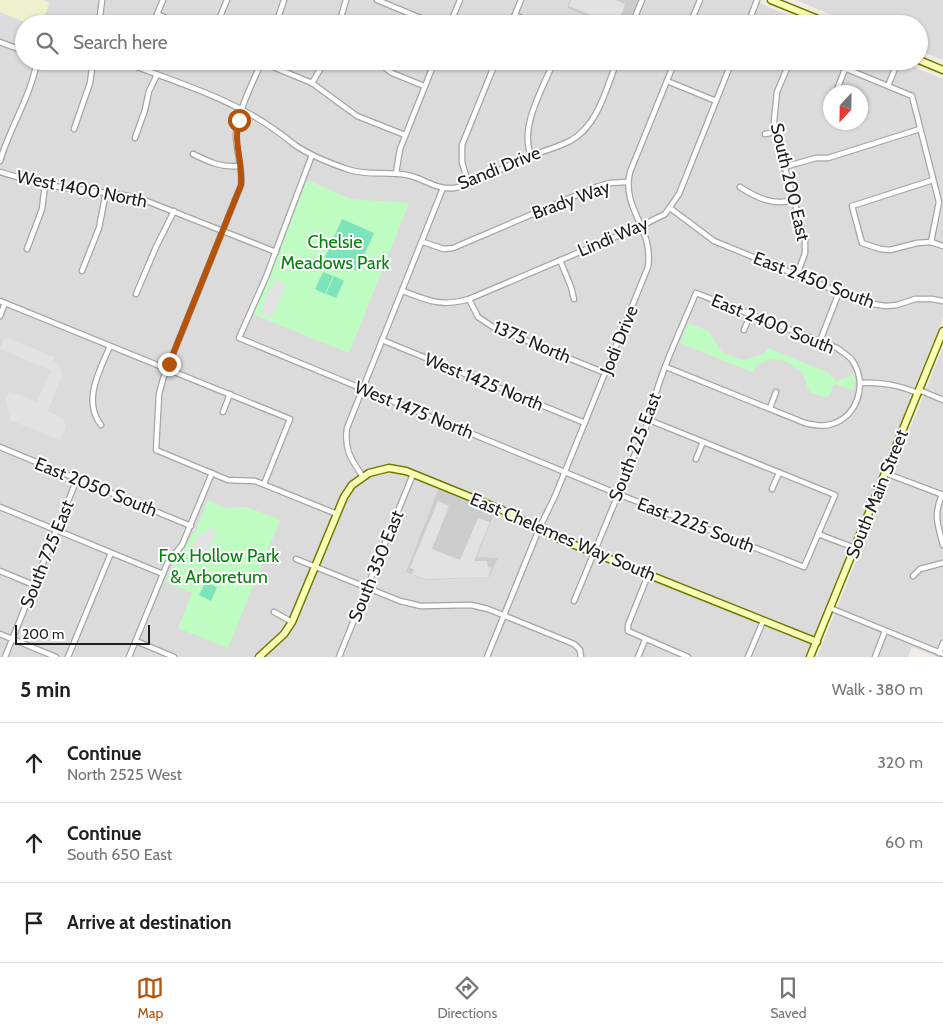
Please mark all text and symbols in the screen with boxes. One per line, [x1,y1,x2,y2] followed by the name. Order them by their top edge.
[15,15,928,70] search box
[33,29,61,57] icon: search
[73,31,167,54] text: Search here
[823,85,868,130] north arrow
[228,109,251,132] route start
[766,121,814,243] street label: South 200 East
[454,141,544,195] street label: Sandi Drive
[15,166,149,212] street label: West 1400 North
[529,176,613,224] street label: Brady Way
[574,212,652,262] street label: Lindi Way
[280,231,390,274] park label: Chelsie Meadows Park
[750,247,878,313] street label: East 2450 South
[708,289,838,359] street label: East 2400 South
[595,302,643,379] street label: Jodi Drive
[490,316,574,368] street label: 1375 North
[421,348,547,416] street label: West 1425 North
[158,353,181,376] route end
[351,376,477,444] street label: West 1475 North
[604,390,666,504] street label: South 225 East
[841,426,913,562] street label: South Main Street
[32,452,160,522] street label: East 2050 South
[467,488,659,586] street label: East Chelemes Way South
[634,493,758,557] street label: East 2225 South
[15,497,79,611] street label: South 725 East
[344,507,408,625] street label: South 350 East
[159,545,280,588] park label: Fox Hollow Park & Arboretum
[15,622,150,645] scale bar
[22,625,64,643] text: 200 m
[20,677,71,702] text: 5 min
[832,680,923,699] text: Walk · 380 m
[67,742,141,765] text: Continue
[20,749,48,777] icon: ahead
[877,753,923,772] text: 320 m
[67,765,182,784] text: North 2525 West
[67,822,141,845] text: Continue
[20,829,48,857] icon: ahead
[885,833,923,852] text: 60 m
[67,845,172,864] text: South 650 East
[20,909,48,937] icon: arrive
[67,911,231,934] text: Arrive at destination
[136,974,164,1022] tab: Map
[437,974,497,1022] tab: Directions
[770,974,807,1022] tab: Saved

